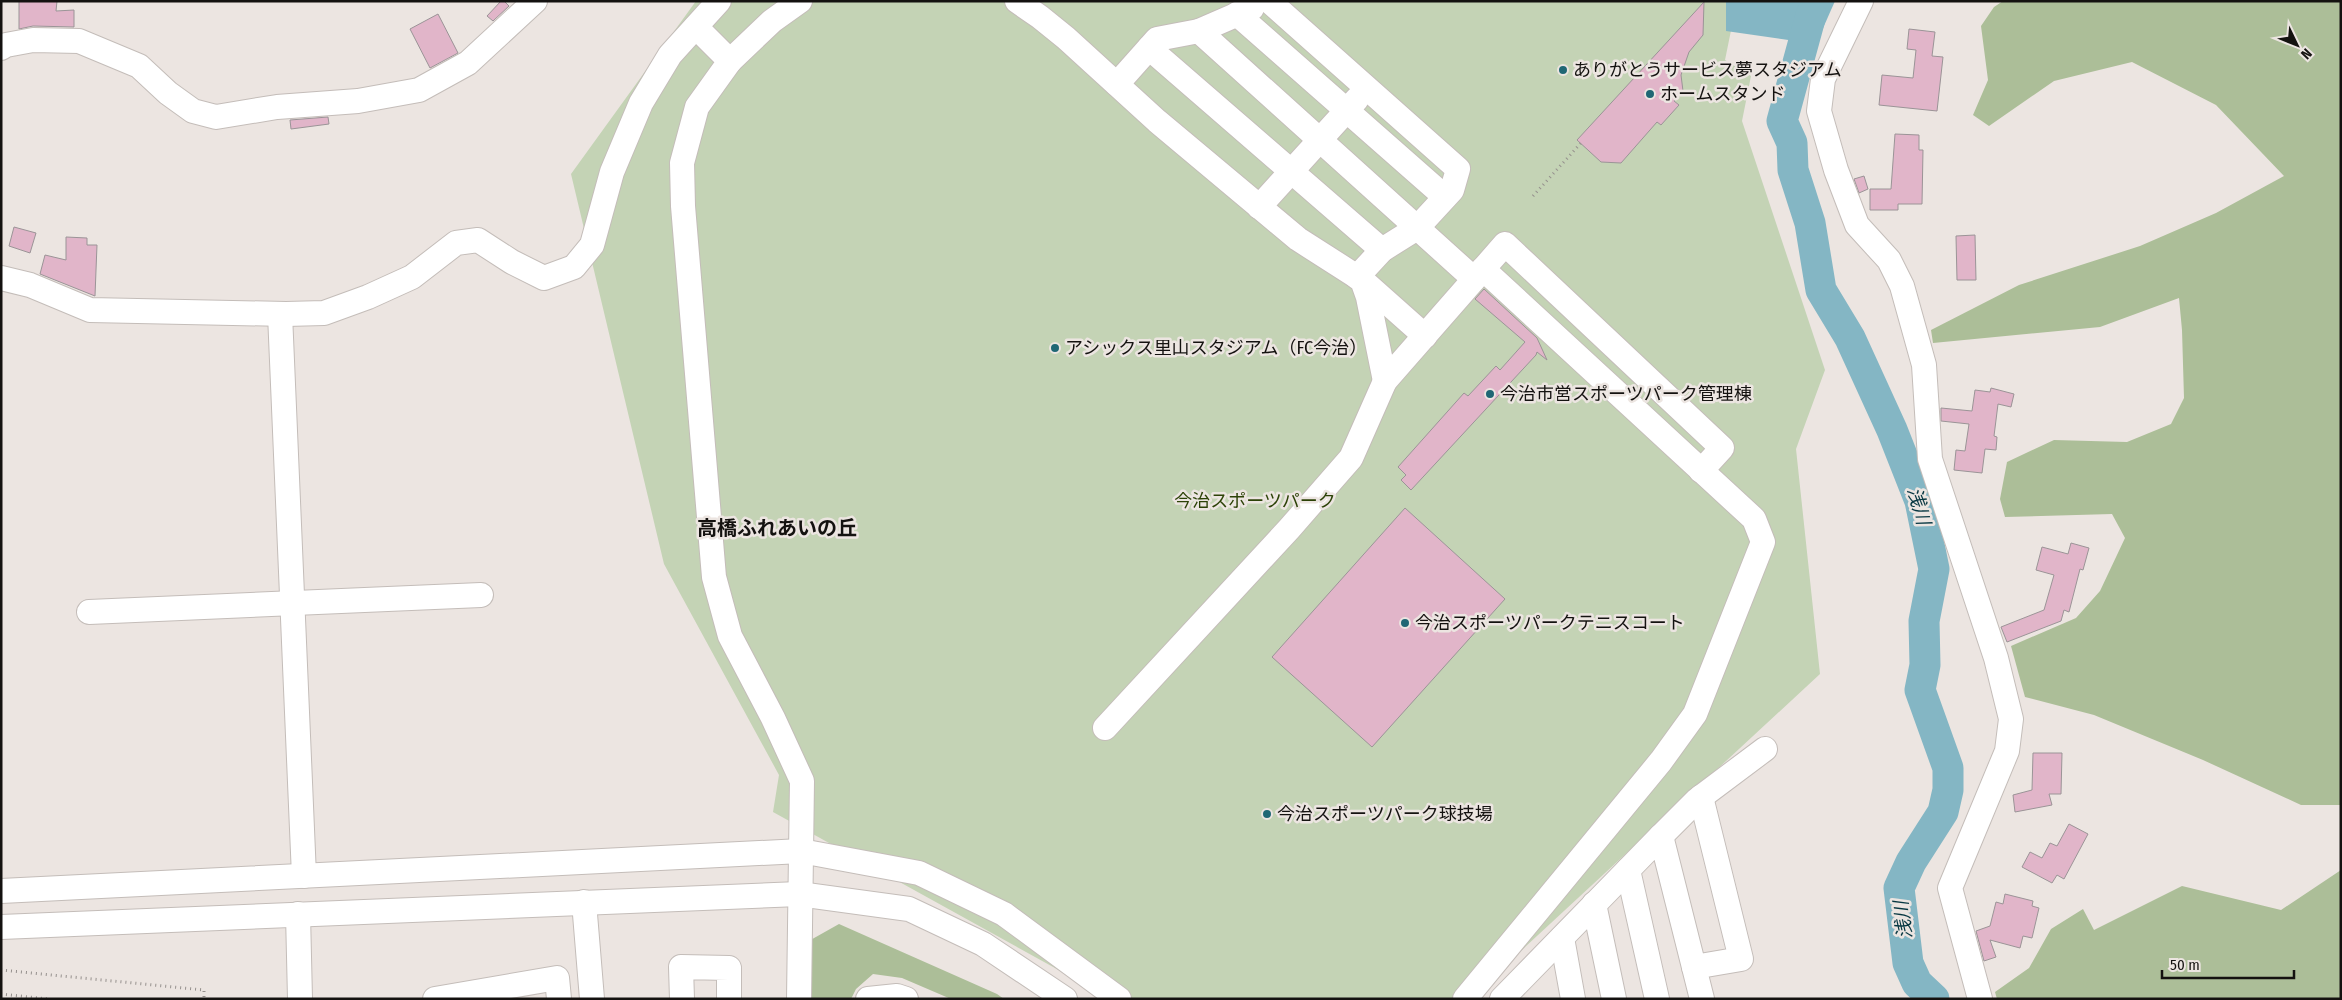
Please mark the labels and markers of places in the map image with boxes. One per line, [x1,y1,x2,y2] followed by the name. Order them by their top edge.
[1573,59,1842,81] place label: ありがとうサービス夢スタジアム
[1557,64,1569,76] marker: ありがとうサービス夢スタジアム
[1660,83,1785,105] place label: ホームスタンド
[1644,88,1656,100] marker: ホームスタンド
[1065,337,1367,359] place label: アシックス里山スタジアム（FC今治）
[1049,342,1061,354] marker: アシックス里山スタジアム（FC今治）
[1500,383,1752,405] place label: 今治市営スポーツパーク管理棟
[1484,388,1496,400] marker: 今治市営スポーツパーク管理棟
[1415,612,1685,634] place label: 今治スポーツパークテニスコート
[1399,617,1411,629] marker: 今治スポーツパークテニスコート
[1277,803,1493,825] place label: 今治スポーツパーク球技場
[1261,808,1273,820] marker: 今治スポーツパーク球技場

